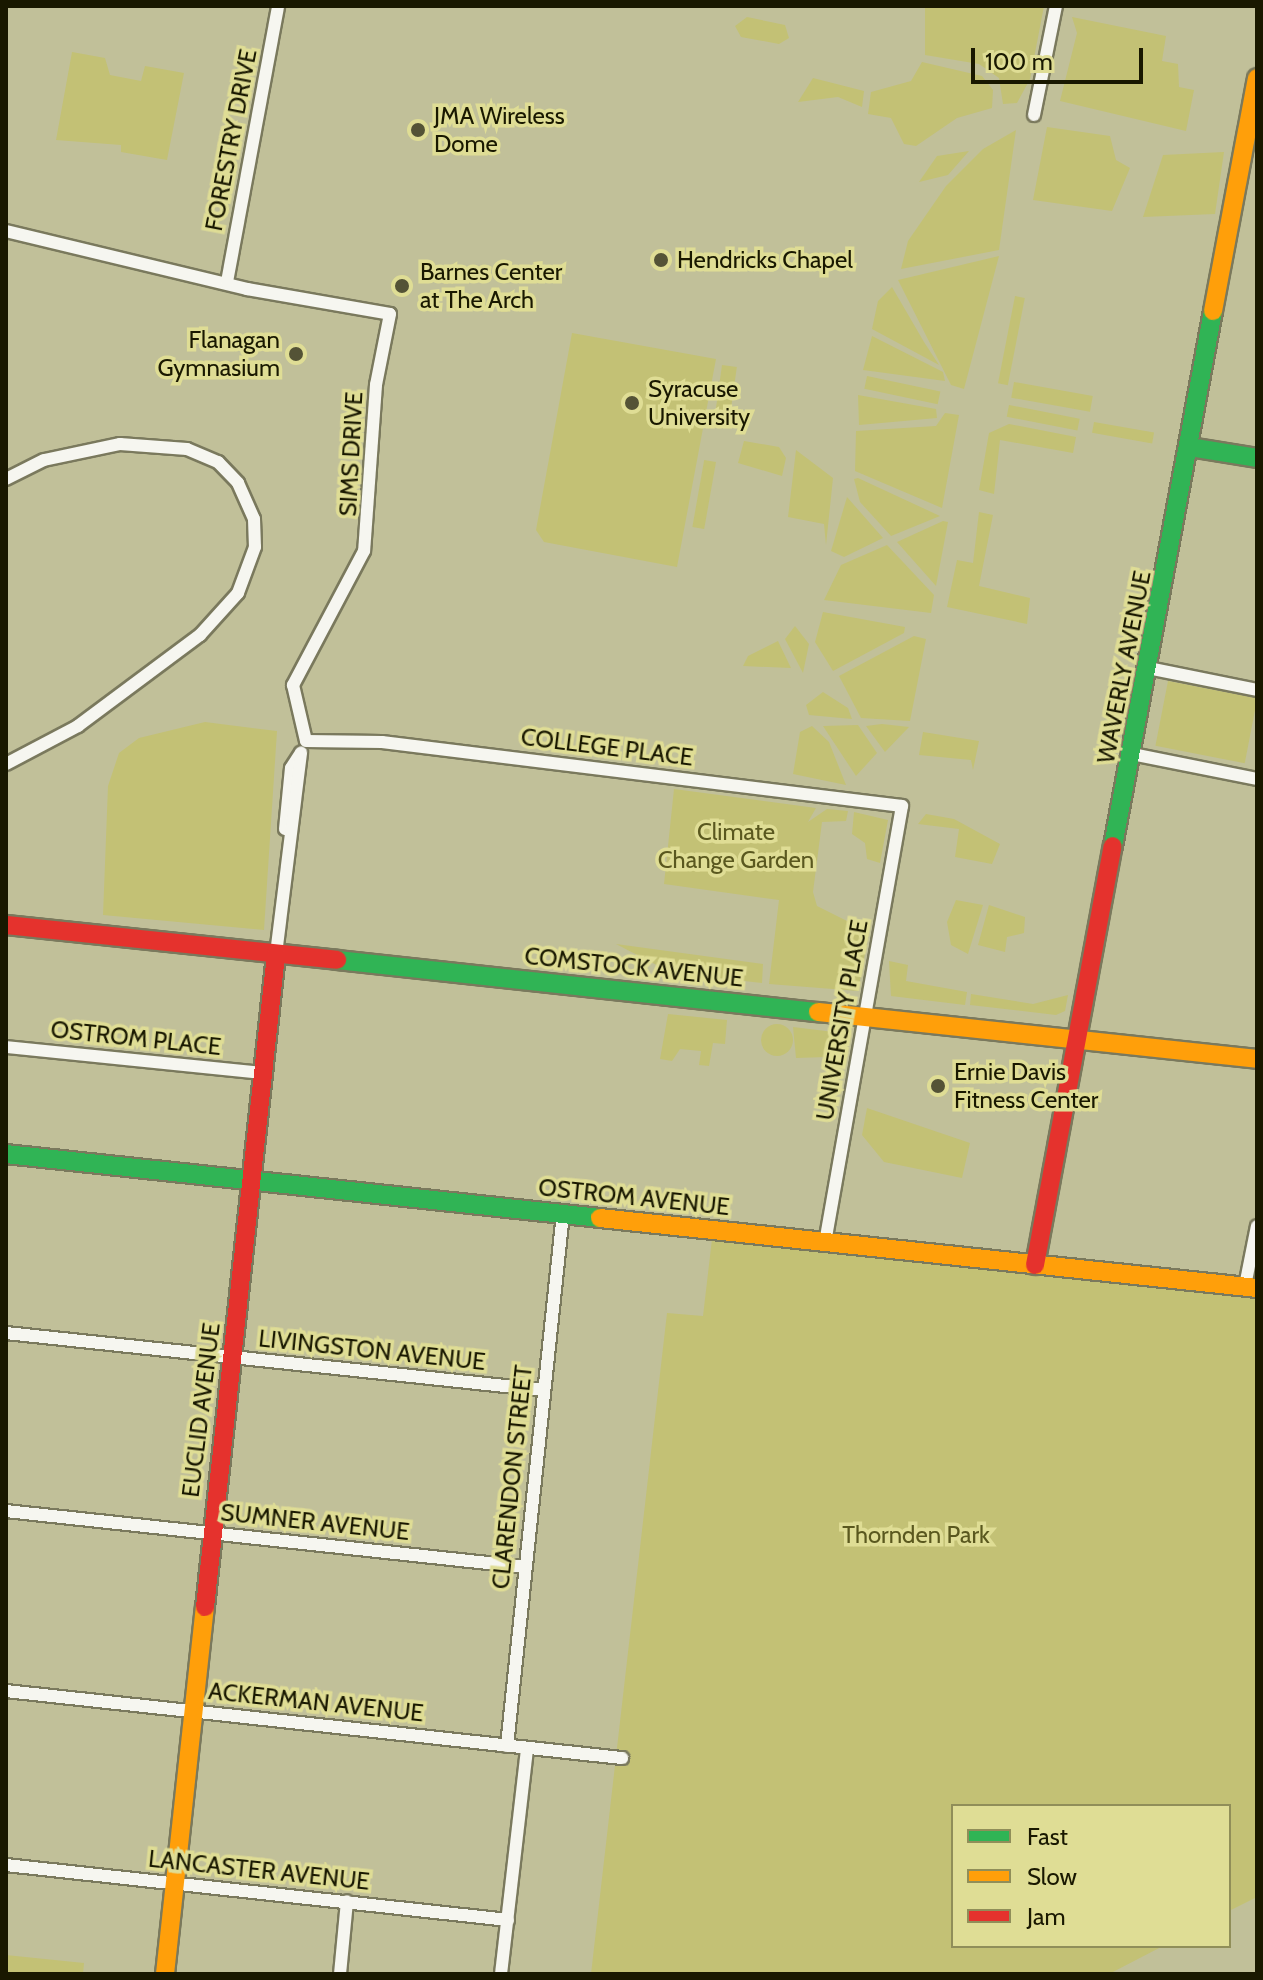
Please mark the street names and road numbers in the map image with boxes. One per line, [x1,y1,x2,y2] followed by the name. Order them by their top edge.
[199,47,263,233] street label: FORESTRY DRIVE
[333,391,369,517] street label: SIMS DRIVE
[1091,568,1157,766] street label: WAVERLY AVENUE
[519,722,695,772] street label: COLLEGE PLACE
[810,917,874,1123] street label: UNIVERSITY PLACE
[523,941,745,993] street label: COMSTOCK AVENUE
[49,1015,223,1061] street label: OSTROM PLACE
[537,1173,731,1221] street label: OSTROM AVENUE
[176,1321,226,1499] street label: EUCLID AVENUE
[257,1324,487,1376] street label: LIVINGSTON AVENUE
[486,1364,538,1590] street label: CLARENDON STREET
[219,1498,411,1546] street label: SUMNER AVENUE
[207,1676,425,1728] street label: ACKERMAN AVENUE
[147,1844,371,1896] street label: LANCASTER AVENUE

